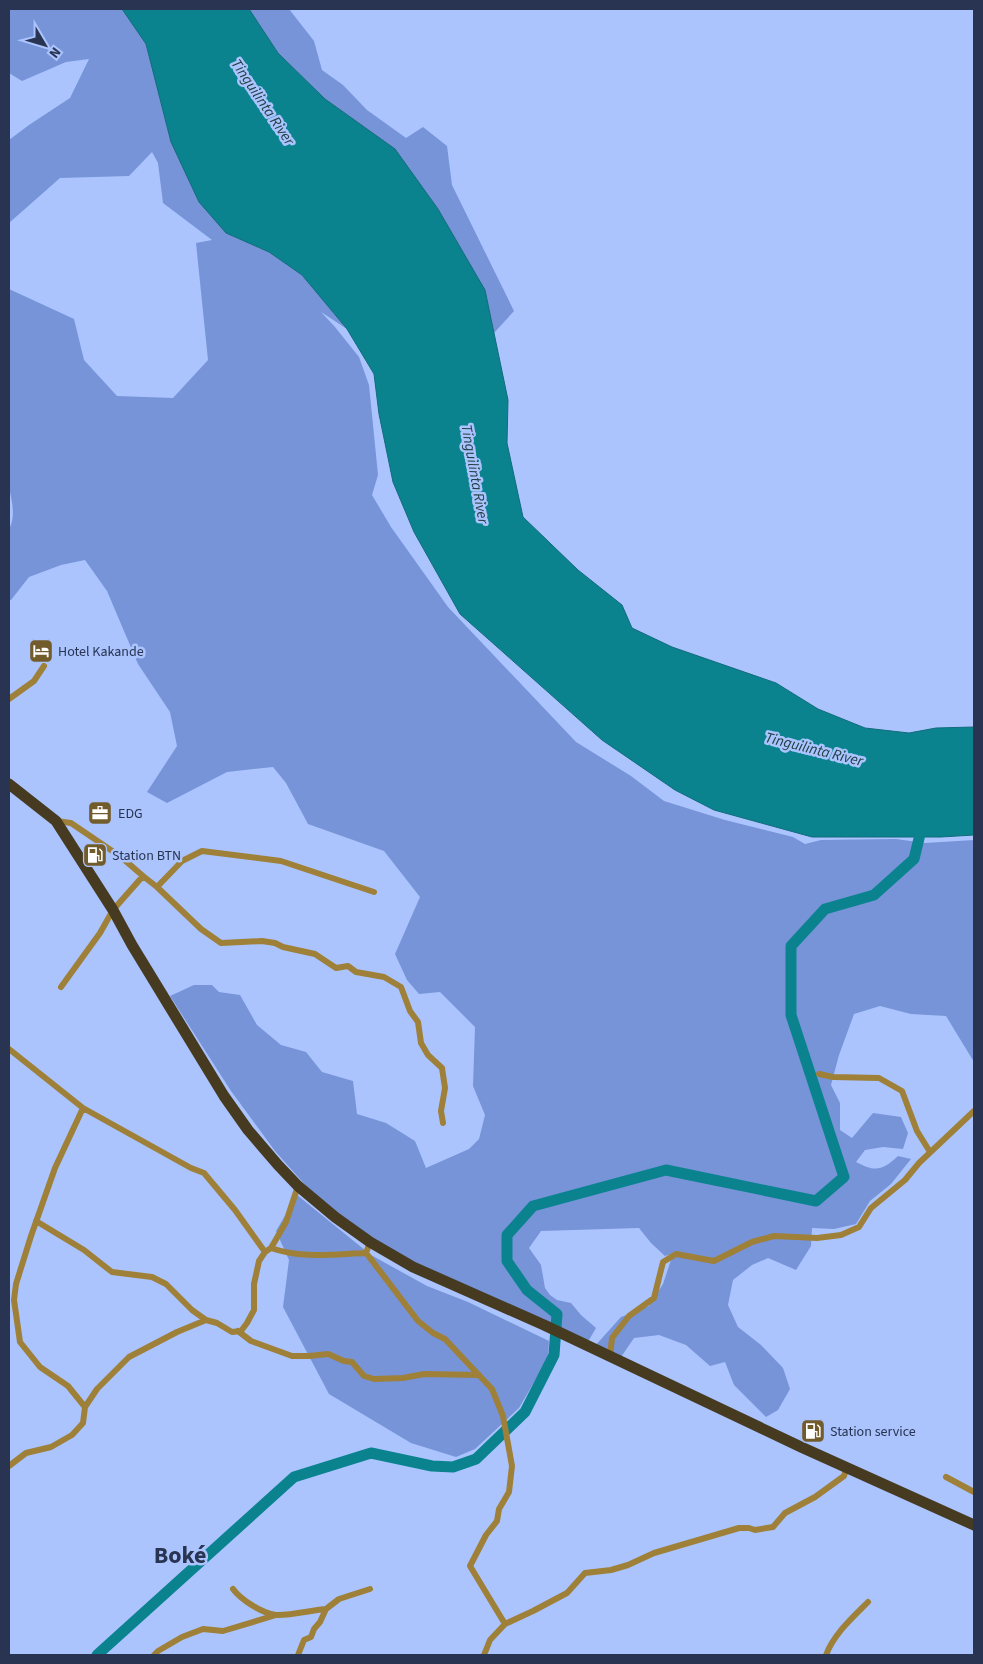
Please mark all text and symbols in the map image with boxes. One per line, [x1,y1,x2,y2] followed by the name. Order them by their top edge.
[20,20,70,70] north arrow
[44,43,65,62] text: N
[226,55,300,150] water label: Tinguilinta River
[455,423,494,526] water label: Tinguilinta River
[28,638,54,664] hotel icon: Hotel Kakande
[58,642,144,662] place label: Hotel Kakande
[763,727,866,772] water label: Tinguilinta River
[87,800,113,826] office icon: EDG
[118,804,143,824] place label: EDG
[82,842,108,868] fuel station icon: Station BTN
[112,846,181,866] place label: Station BTN
[800,1418,826,1444] fuel station icon: Station service
[830,1422,916,1442] place label: Station service
[154,1538,206,1573] district label: Boké

